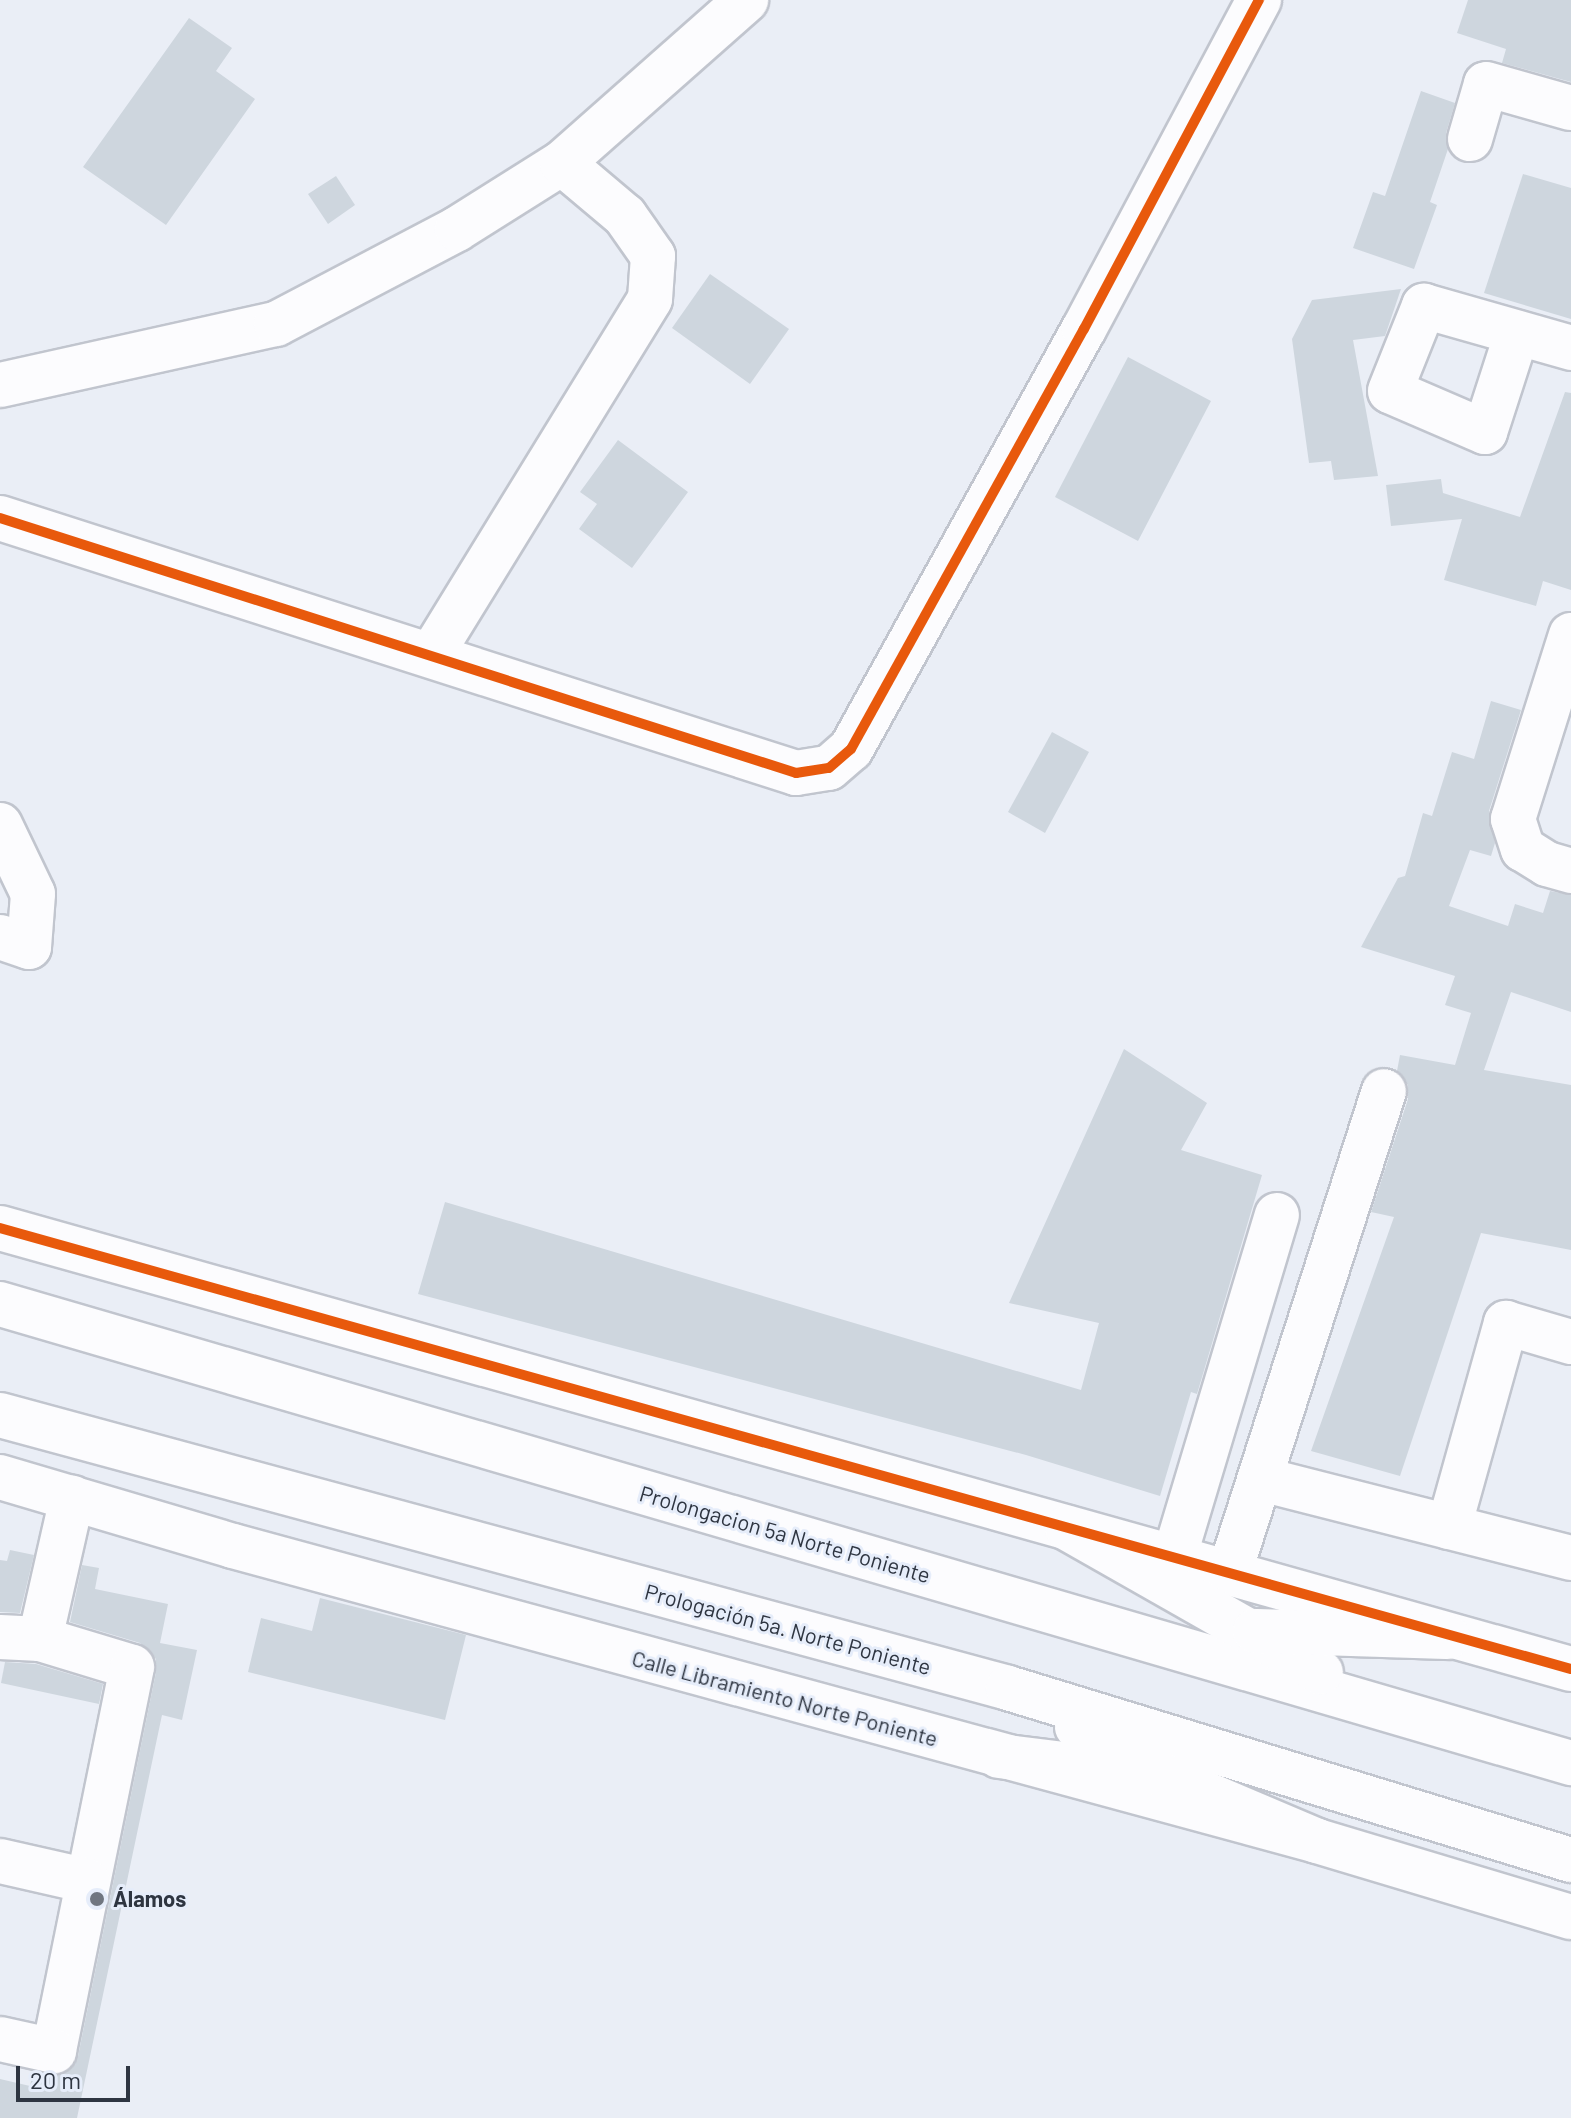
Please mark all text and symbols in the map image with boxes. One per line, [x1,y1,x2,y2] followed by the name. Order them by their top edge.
[637,1480,933,1588] street label: Prolongacion 5a Norte Poniente
[642,1578,934,1680] street label: Prologación 5a. Norte Poniente
[629,1644,941,1752] street label: Calle Libramiento Norte Poniente
[113,1886,186,1912] place label: Álamos
[88,1890,106,1908] marker: Álamos
[20,2050,134,2100] scale bar
[30,2065,81,2094] text: 20 m

